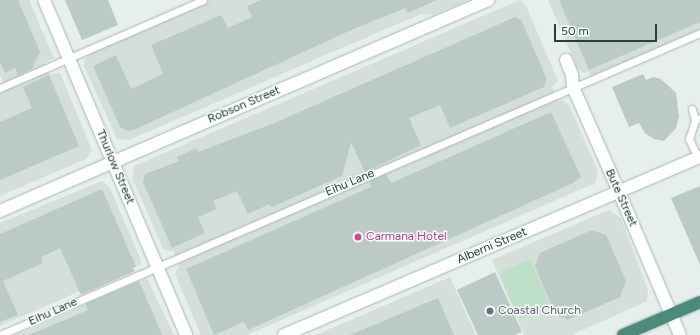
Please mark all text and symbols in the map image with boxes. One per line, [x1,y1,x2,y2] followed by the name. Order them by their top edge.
[556,16,659,42] scale bar
[561,24,589,38] text: 50 m
[206,83,282,127] street label: Robson Street
[93,128,137,206] street label: Thurlow Street
[323,166,377,200] street label: Eihu Lane
[602,167,640,229] street label: Bute Street
[455,225,529,267] street label: Alberni Street
[366,230,447,244] place label: Carmana Hotel
[353,232,363,242] marker: Carmana Hotel
[26,295,80,329] street label: Eihu Lane
[498,304,581,318] place label: Coastal Church
[485,306,495,316] marker: Coastal Church

